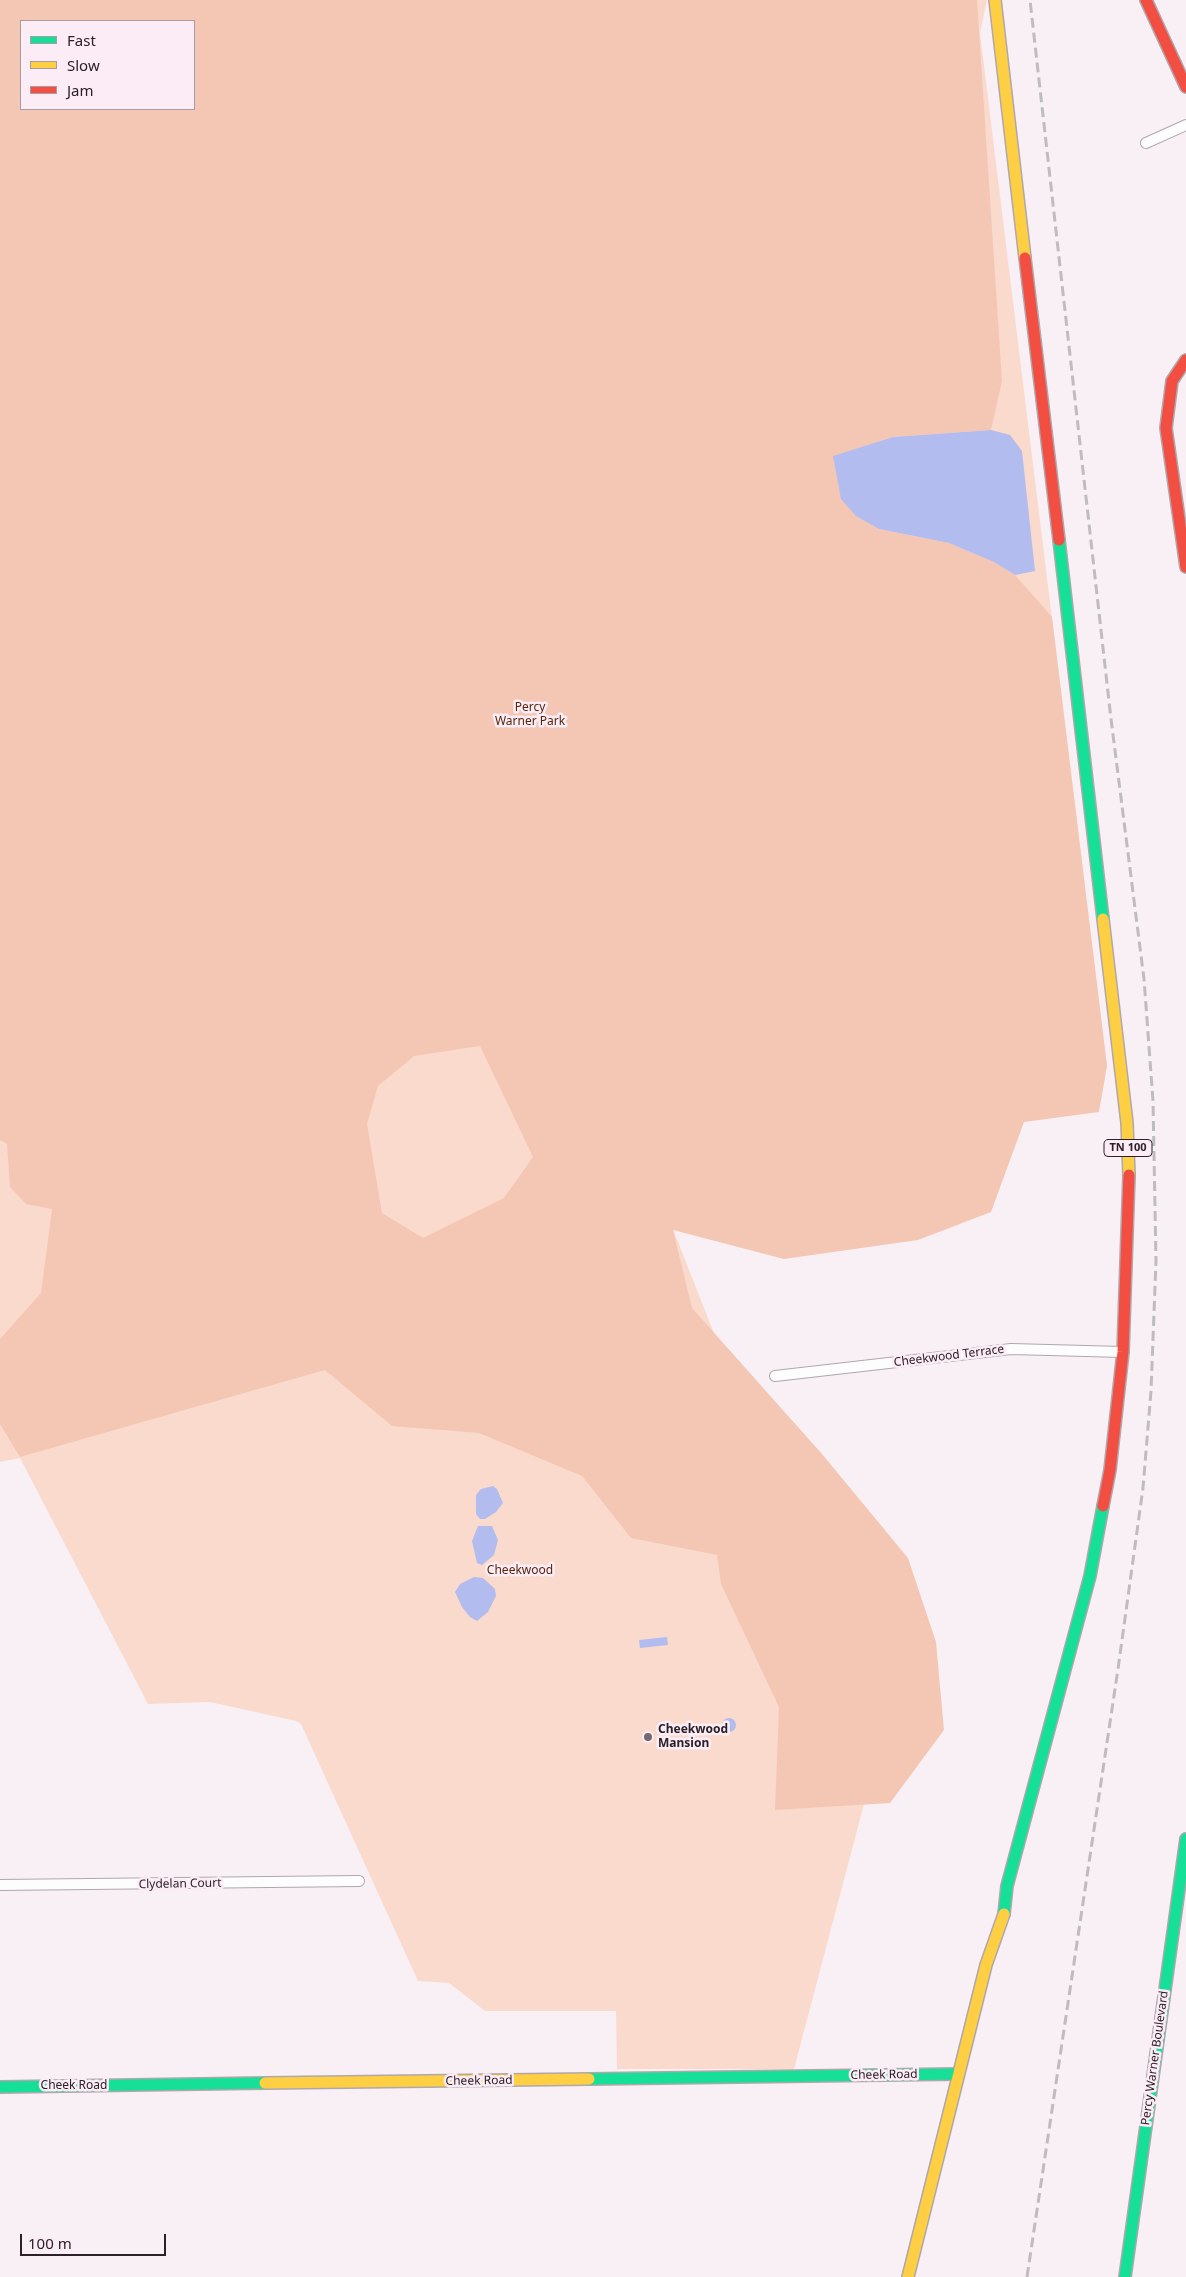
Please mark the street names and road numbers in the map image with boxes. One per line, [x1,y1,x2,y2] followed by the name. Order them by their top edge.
[1104,1140,1152,1156] road number: TN 100
[893,1342,1005,1370] street label: Cheekwood Terrace
[138,1876,222,1892] street label: Clydelan Court
[1138,1990,1172,2126] street label: Percy Warner Boulevard
[850,2067,918,2083] street label: Cheek Road
[445,2073,513,2089] street label: Cheek Road
[41,2079,107,2093] street label: Cheek Road

